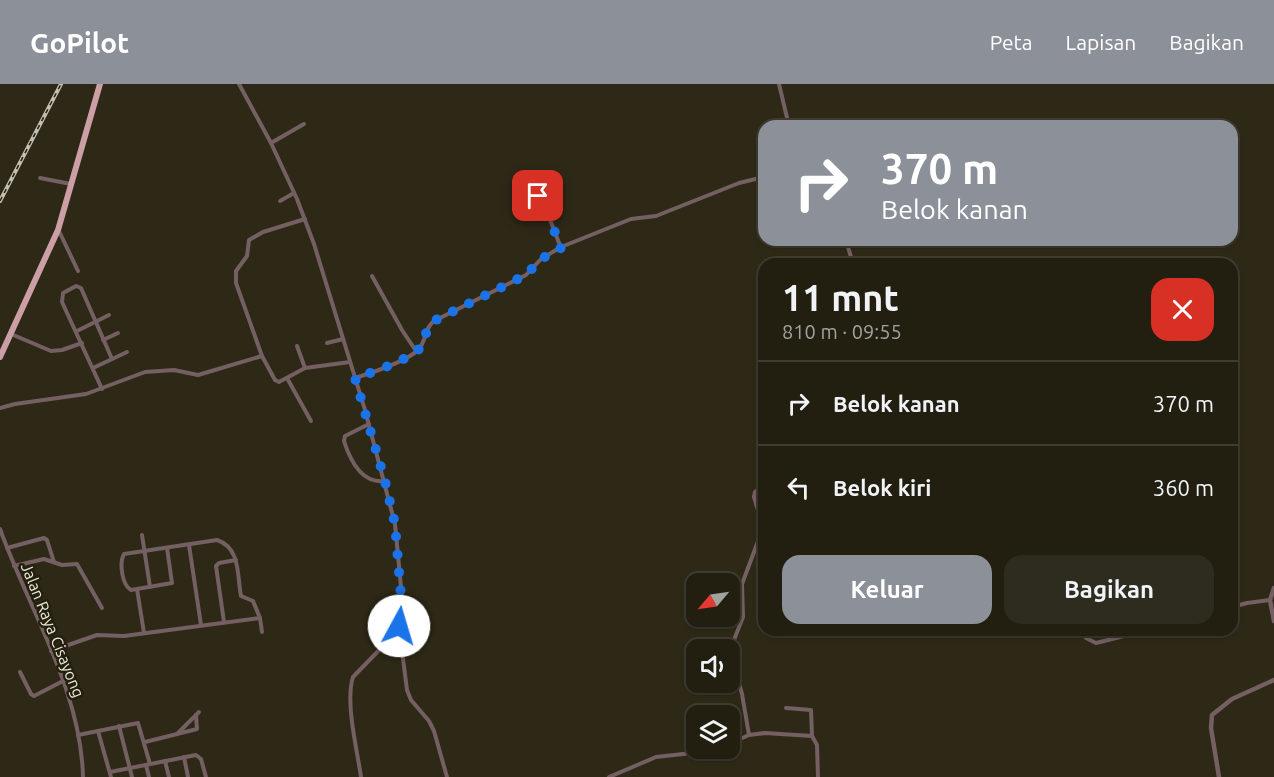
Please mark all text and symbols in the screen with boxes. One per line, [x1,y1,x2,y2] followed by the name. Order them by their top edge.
[30,27,129,58] text: GoPilot
[990,30,1033,54] text: Peta
[1066,30,1136,54] text: Lapisan
[1169,30,1244,54] text: Bagikan
[782,144,860,222] icon: right
[881,145,998,192] text: 370 m
[512,170,563,221] pin
[521,179,554,212] icon: arrive
[881,194,1028,224] text: Belok kanan
[782,277,899,318] text: 11 mnt
[1151,278,1214,341] button: close
[782,320,902,343] text: 810 m · 09:55
[782,387,815,420] icon: right
[833,391,960,416] text: Belok kanan
[1153,391,1214,416] text: 370 m
[782,471,815,504] icon: left
[833,475,931,500] text: Belok kiri
[1153,475,1214,500] text: 360 m
[782,555,992,624] button: Keluar
[1004,555,1214,624] button: Bagikan
[18,560,88,700] street label: Jalan Raya Cisayong
[686,573,740,627] north arrow
[686,573,740,759] map controls
[367,594,431,658] position arrow
[686,639,740,693] button: sound
[686,705,740,759] button: layers

